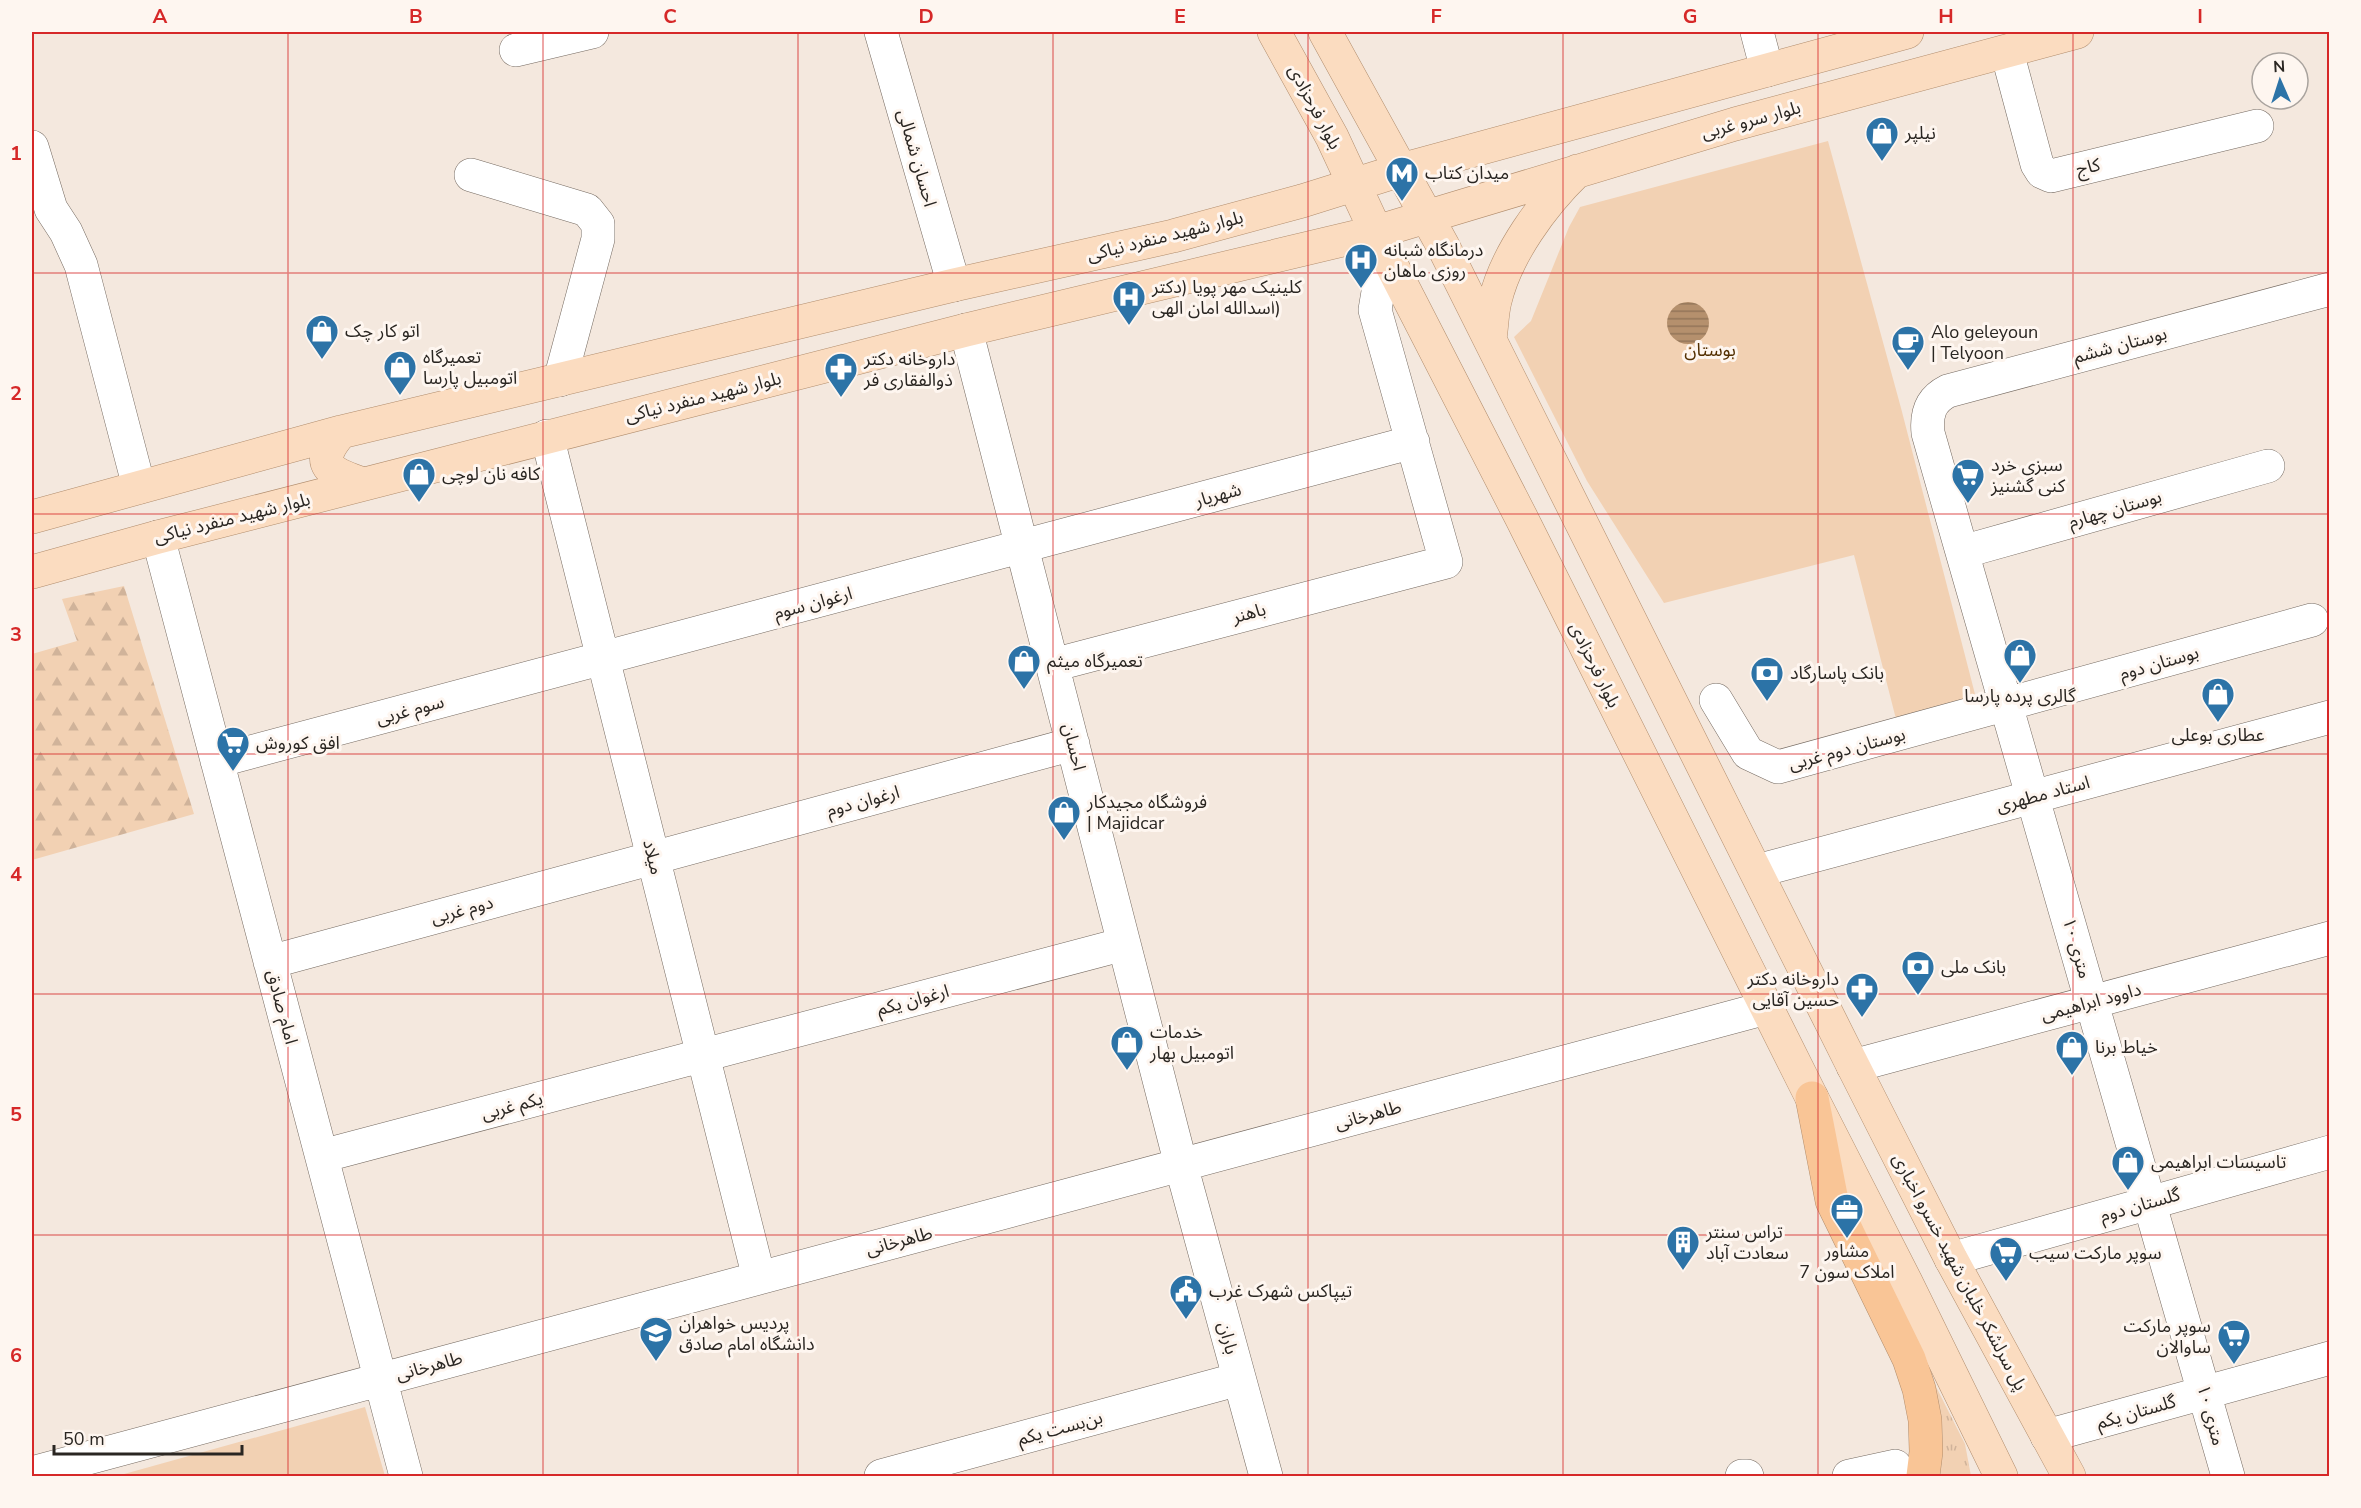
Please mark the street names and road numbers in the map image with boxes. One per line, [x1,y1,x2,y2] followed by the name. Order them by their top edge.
[1283,61,1347,153] street label: بلوار فرحزادی
[1699,95,1803,145] street label: بلوار سرو غربی
[892,107,942,209] street label: احسان شمالی
[2073,152,2103,183] street label: کاج
[1084,205,1246,267] street label: بلوار شهید منفرد نیاکی
[2071,321,2170,370] street label: بوستان ششم
[622,366,784,428] street label: بلوار شهید منفرد نیاکی
[1191,477,1244,513] street label: شهریار
[2066,484,2165,536] street label: بوستان چهارم
[151,487,313,549] street label: بلوار شهید منفرد نیاکی
[771,581,856,627] street label: ارغوان سوم
[1229,597,1268,629] street label: باهنر
[1564,618,1626,712] street label: بلوار فرحزادی
[2116,640,2202,688] street label: بوستان دوم
[373,689,447,733] street label: سوم غربی
[1057,721,1091,773] street label: احسان
[1786,722,1909,778] street label: بوستان دوم غربی
[1994,770,2092,818] street label: استاد مطهری
[824,780,903,824] street label: ارغوان دوم
[637,837,669,877] street label: میلاد
[428,890,496,932] street label: دوم غربی
[2057,915,2097,981] street label: ۱۰ متری
[259,967,303,1047] street label: امام صادق
[2038,977,2144,1027] street label: داوود ابراهیمی
[874,979,952,1022] street label: ارغوان یکم
[478,1086,546,1127] street label: یکم غربی
[1332,1095,1404,1135] street label: طاهرخانی
[1887,1149,2033,1395] street label: پل سرلشکر خلبان شهید خسرو اخباری
[2097,1182,2184,1230] street label: گلستان دوم
[863,1221,935,1261] street label: طاهرخانی
[1212,1319,1244,1357] street label: باران
[393,1346,465,1386] street label: طاهرخانی
[2191,1382,2231,1448] street label: ۱۰ متری
[2093,1389,2179,1436] street label: گلستان یکم
[1015,1405,1105,1452] street label: بن‌بست یکم

